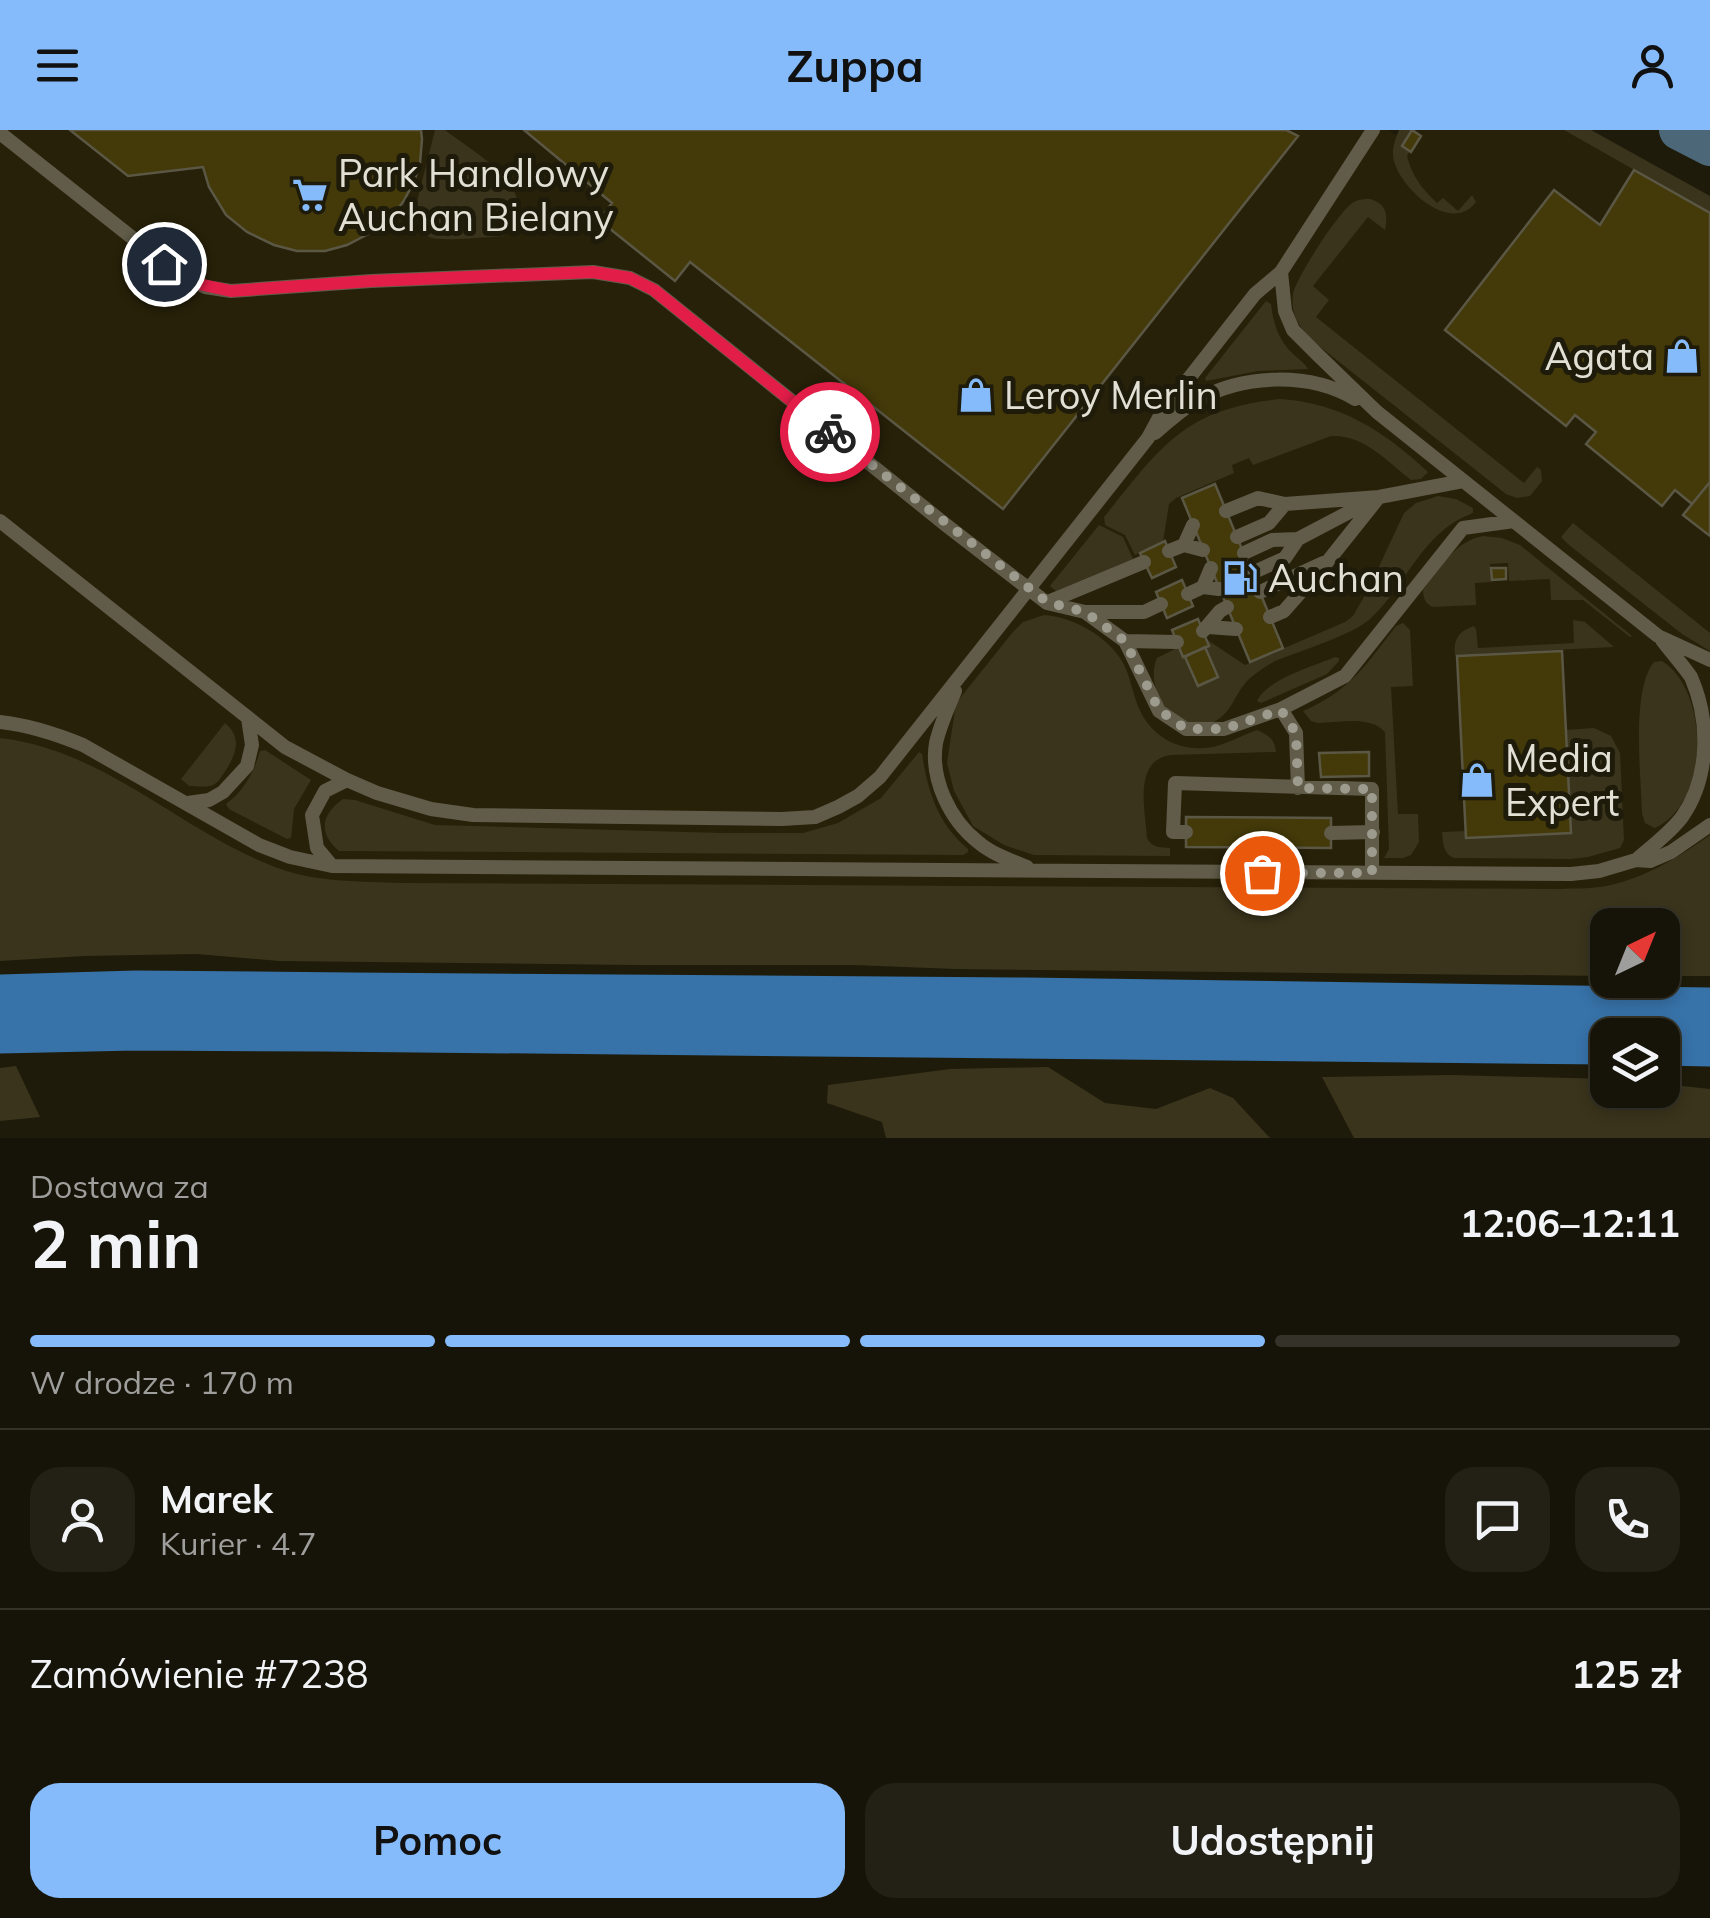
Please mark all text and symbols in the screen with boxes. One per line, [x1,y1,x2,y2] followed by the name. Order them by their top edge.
[786,37,924,93] text: Zuppa
[30,38,85,93] icon: menu
[1625,38,1680,93] icon: person
[338,149,614,241] place label: Park Handlowy Auchan Bielany
[291,176,329,214] supermarket icon: Park Handlowy Auchan Bielany
[122,222,207,307] pin
[137,237,192,292] icon: home
[1544,332,1654,380] place label: Agata
[1663,337,1701,375] shop icon: Agata
[1004,371,1218,419] place label: Leroy Merlin
[957,376,995,414] shop icon: Leroy Merlin
[780,382,880,482] courier
[803,405,858,460] icon: bike
[1268,554,1404,602] place label: Auchan
[1221,559,1259,597] fuel station icon: Auchan
[1505,734,1619,826] place label: Media Expert
[1458,761,1496,799] shop icon: Media Expert
[1220,831,1305,916] pin
[1235,846,1290,901] icon: bag
[1590,908,1680,998] north arrow
[1590,908,1680,1108] map controls
[1590,1018,1680,1108] button: layers
[30,1166,209,1206] text: Dostawa za
[1460,1199,1680,1247] text: 12:06–12:11
[30,1203,201,1284] text: 2 min
[30,1362,294,1402] text: W drodze · 170 m
[30,1467,135,1572] button: person
[1445,1467,1550,1572] button: chat
[1575,1467,1680,1572] button: phone
[160,1475,273,1523] text: Marek
[160,1523,316,1563] text: Kurier · 4.7
[30,1650,369,1698] text: Zamówienie #7238
[1571,1650,1680,1698] text: 125 zł
[30,1783,845,1898] button: Pomoc
[865,1783,1680,1898] button: Udostępnij

